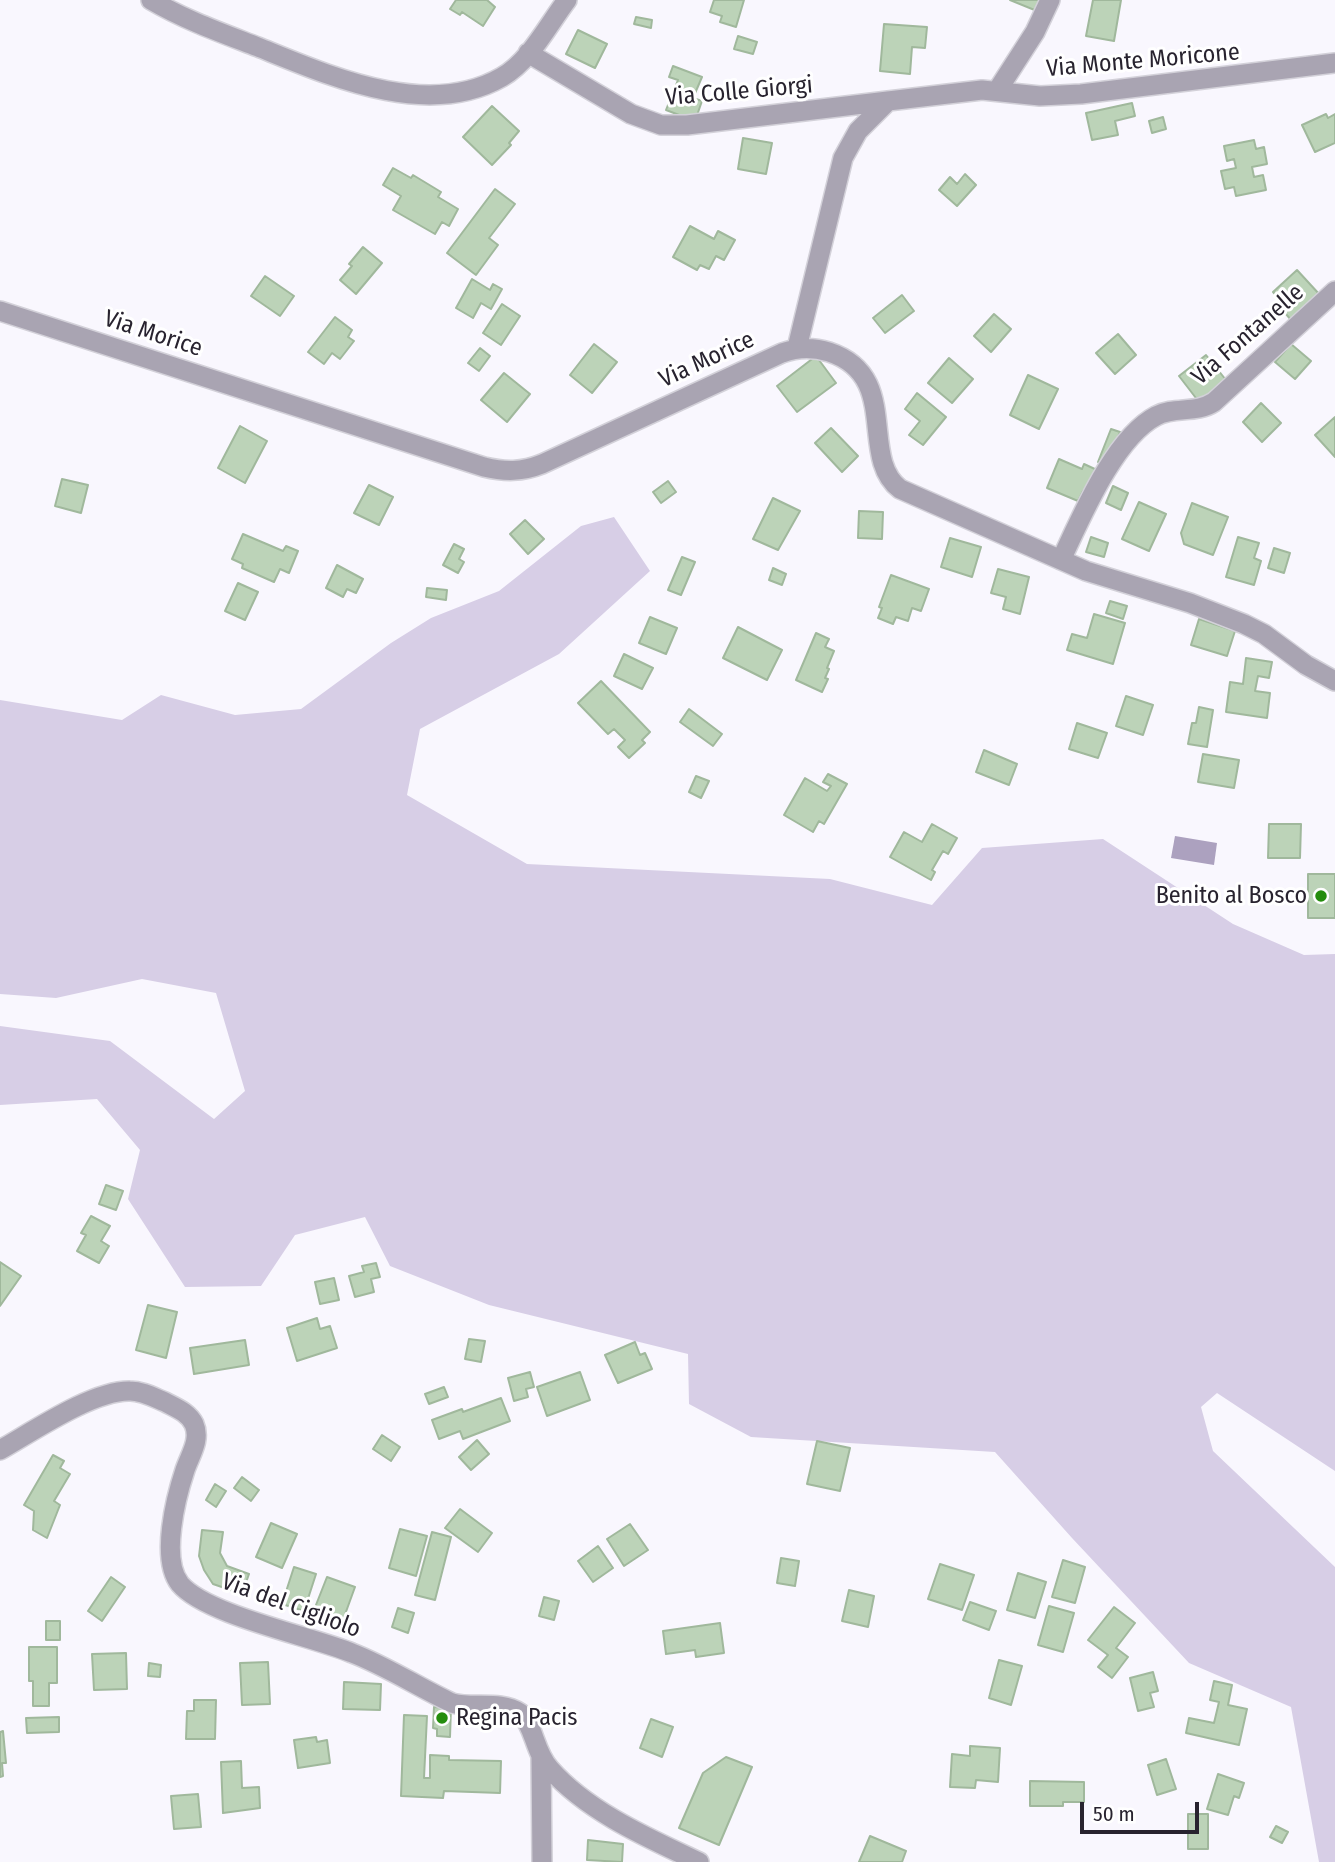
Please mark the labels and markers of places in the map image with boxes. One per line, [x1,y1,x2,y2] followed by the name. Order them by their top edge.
[1156,882,1307,910] place label: Benito al Bosco
[1313,888,1329,904] marker: Benito al Bosco
[456,1704,578,1732] place label: Regina Pacis
[434,1710,450,1726] marker: Regina Pacis

